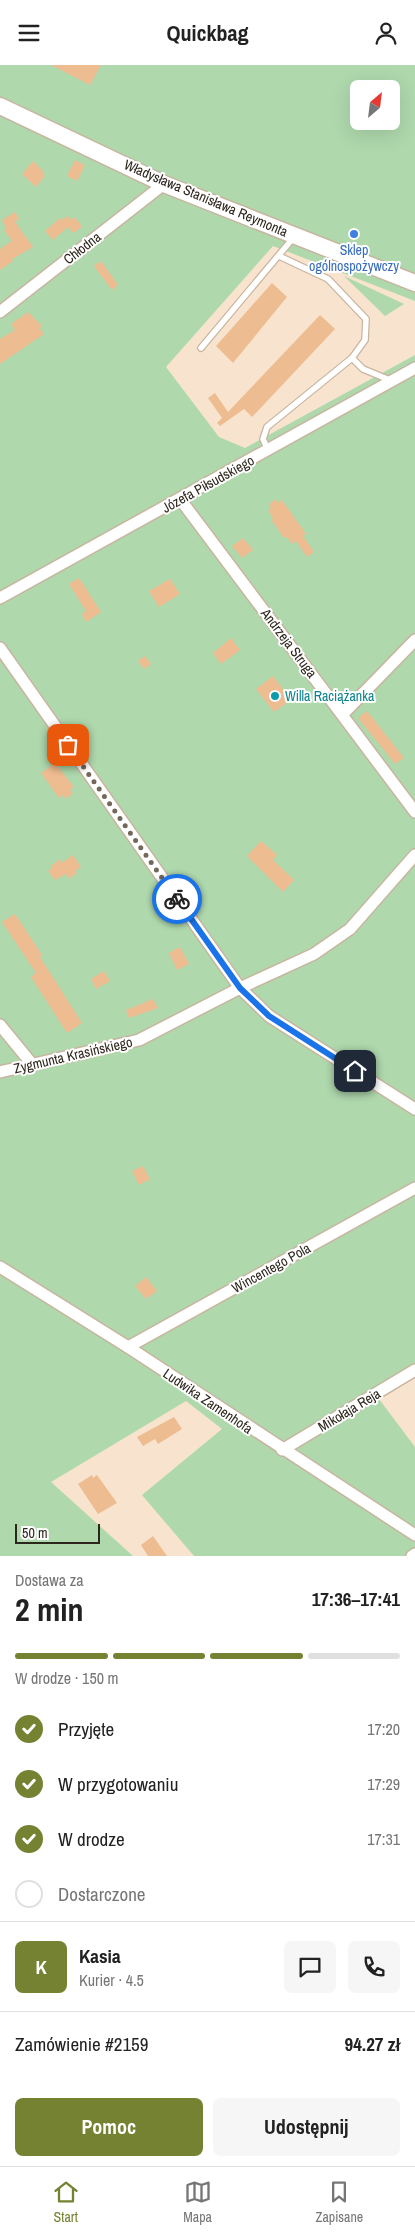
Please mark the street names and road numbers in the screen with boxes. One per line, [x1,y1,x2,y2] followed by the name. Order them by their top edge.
[121,155,291,241] street label: Władysława Stanisława Reymonta
[60,227,105,268] street label: Chłodna
[159,451,257,517] street label: Józefa Piłsudskiego
[256,604,321,682] street label: Andrzeja Struga
[12,1033,134,1077] street label: Zygmunta Krasińskiego
[228,1239,314,1297] street label: Wincentego Pola
[160,1364,257,1438] street label: Ludwika Zamenhofa
[315,1384,384,1436] street label: Mikołaja Reja

